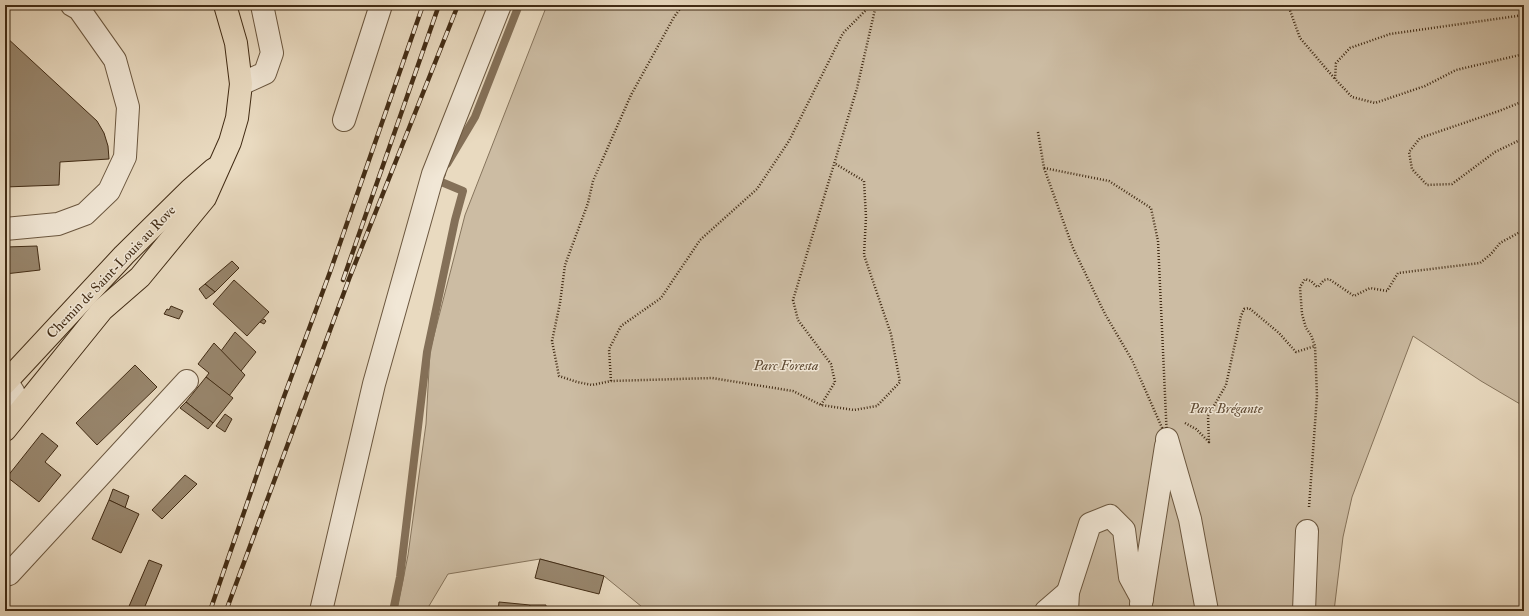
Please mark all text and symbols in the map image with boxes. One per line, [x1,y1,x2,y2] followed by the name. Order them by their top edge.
[43,202,179,342] street label: Chemin de Saint-Louis au Rove
[752,357,819,374] park label: Parc Foresta
[1188,400,1263,417] park label: Parc Brégante

